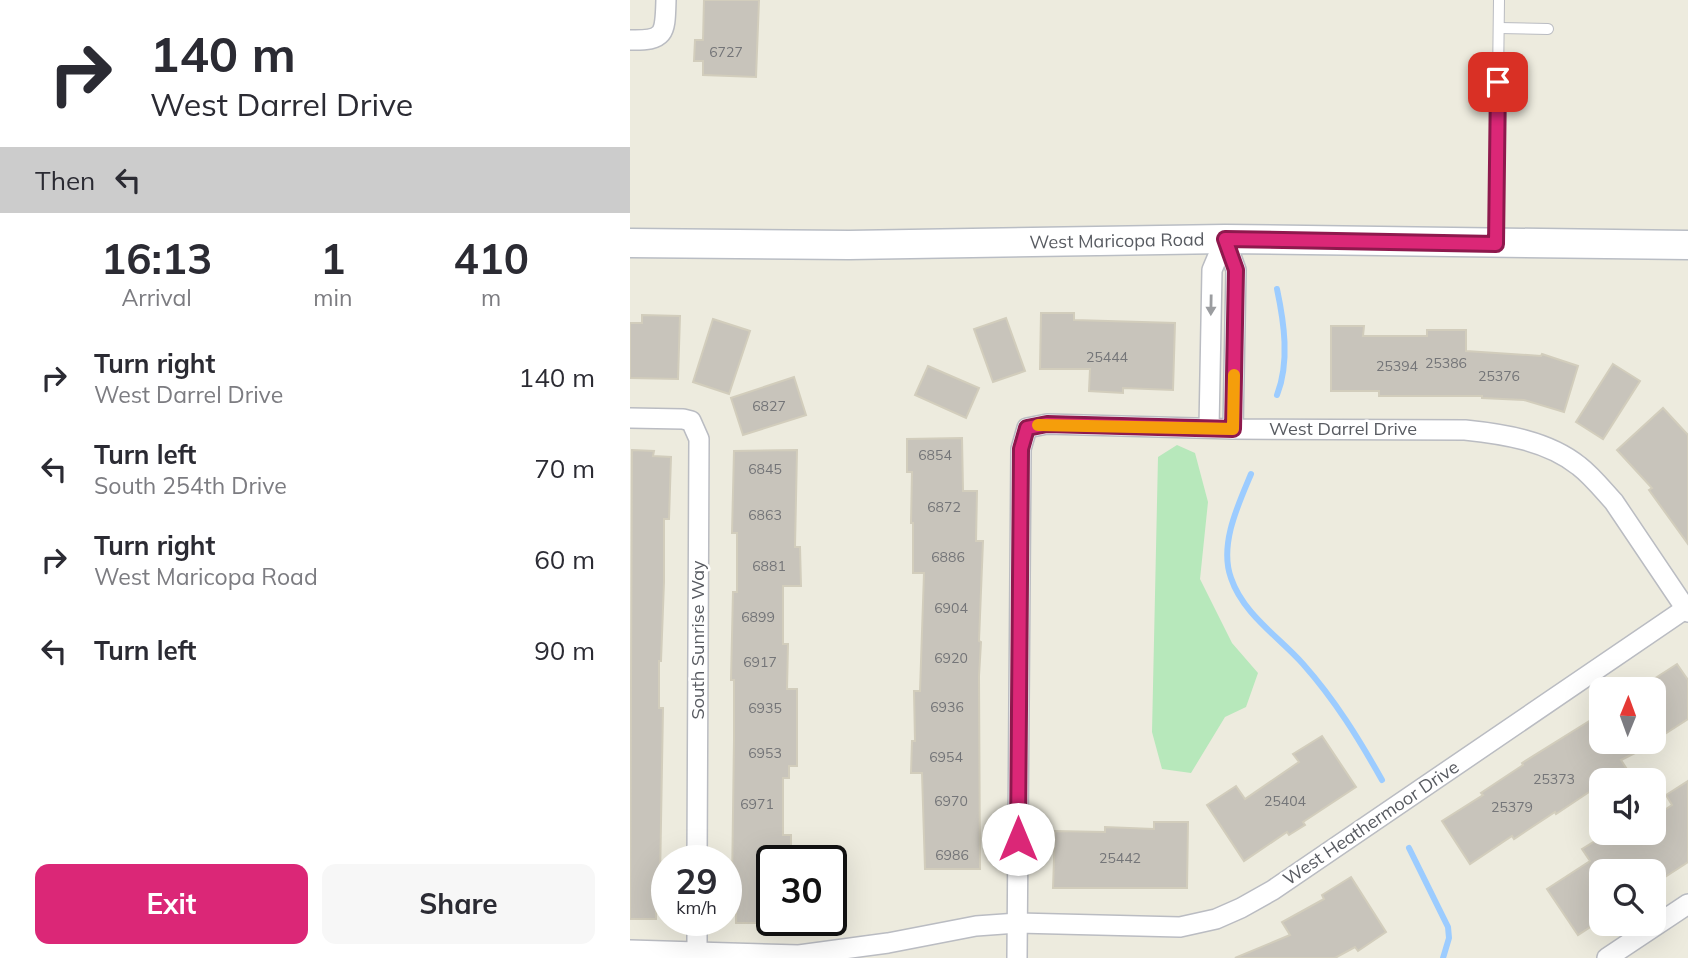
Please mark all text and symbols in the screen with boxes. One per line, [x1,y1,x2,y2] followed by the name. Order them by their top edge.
[150,23,296,84] text: 140 m
[35,28,126,119] icon: right
[709,43,743,61] house number: 6727
[1468,52,1528,112] pin
[1479,63,1517,101] icon: arrive
[150,84,413,124] text: West Darrel Drive
[109,161,147,199] icon: left
[35,164,95,197] text: Then
[1029,227,1205,254] street label: West Maricopa Road
[101,232,212,285] text: 16:13
[320,232,345,285] text: 1
[453,232,529,285] text: 410
[121,283,192,312] text: Arrival
[313,283,352,312] text: min
[481,283,501,312] text: m
[1205,294,1217,316] one-way arrow
[94,347,215,380] text: Turn right
[1086,348,1129,366] house number: 25444
[1425,354,1467,372] house number: 25386
[1376,357,1419,375] house number: 25394
[35,359,73,397] icon: right
[519,361,595,394] text: 140 m
[1478,367,1520,385] house number: 25376
[94,380,283,409] text: West Darrel Drive
[752,397,786,415] house number: 6827
[1269,417,1417,440] street label: West Darrel Drive
[94,438,196,471] text: Turn left
[918,446,952,464] house number: 6854
[35,450,73,488] icon: left
[534,452,595,485] text: 70 m
[748,460,782,478] house number: 6845
[94,471,287,500] text: South 254th Drive
[927,498,961,516] house number: 6872
[748,506,782,524] house number: 6863
[94,529,215,562] text: Turn right
[35,541,73,579] icon: right
[534,543,595,576] text: 60 m
[931,548,965,566] house number: 6886
[752,557,786,575] house number: 6881
[686,560,709,720] street label: South Sunrise Way
[94,562,318,591] text: West Maricopa Road
[934,599,968,617] house number: 6904
[741,608,775,626] house number: 6899
[35,632,73,670] icon: left
[94,634,196,667] text: Turn left
[534,634,595,667] text: 90 m
[934,649,968,667] house number: 6920
[743,653,777,671] house number: 6917
[1589,677,1666,754] north arrow
[1589,677,1666,936] map controls
[930,698,964,716] house number: 6936
[748,699,782,717] house number: 6935
[748,744,782,762] house number: 6953
[929,748,963,766] house number: 6954
[1278,755,1463,890] street label: West Heathermoor Drive
[1589,768,1666,845] button: sound
[1533,770,1575,788] house number: 25373
[934,792,968,810] house number: 6970
[1264,792,1307,810] house number: 25404
[740,795,774,813] house number: 6971
[1491,798,1533,816] house number: 25379
[981,802,1055,876] position arrow
[756,845,847,936] speed limit sign: 30
[935,846,969,864] house number: 6986
[1099,849,1141,867] house number: 25442
[675,859,718,903] text: 29
[1589,859,1666,936] button: search
[35,864,308,944] button: Exit
[322,864,595,944] button: Share
[676,896,717,919] text: km/h

